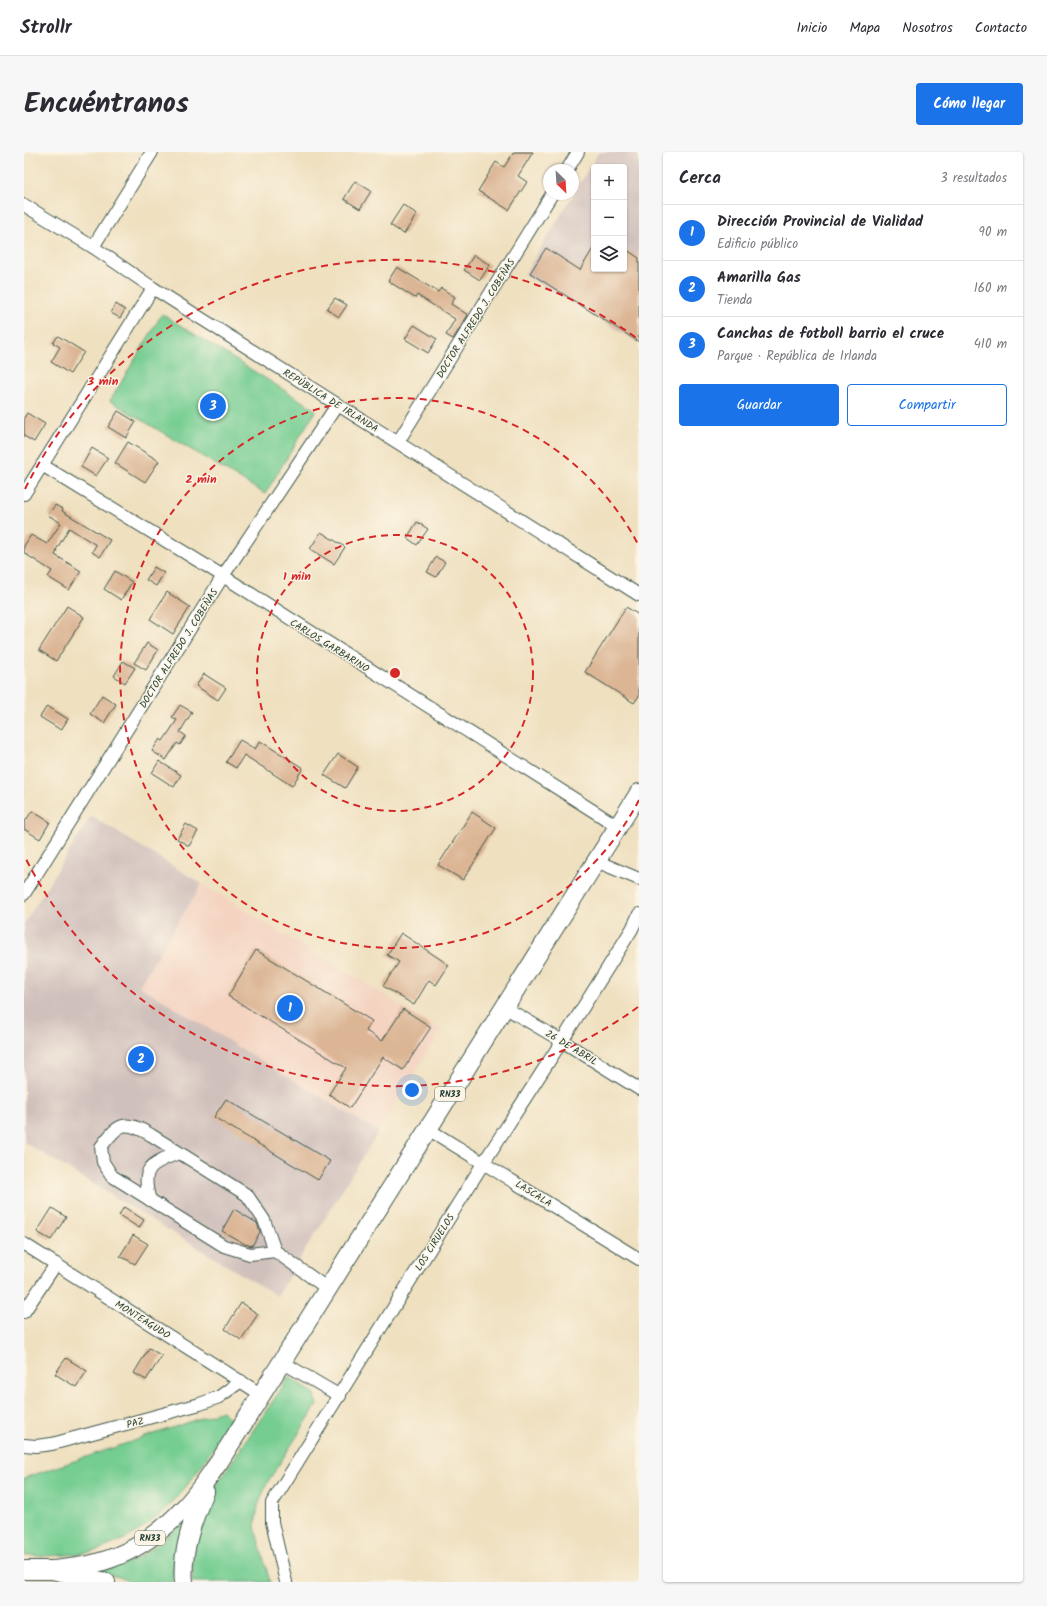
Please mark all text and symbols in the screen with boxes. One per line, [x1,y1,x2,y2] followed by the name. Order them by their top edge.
[20,13,72,43] text: Strollr
[796,17,827,39] text: Inicio
[849,17,880,39] text: Mapa
[902,17,953,39] text: Nosotros
[975,17,1027,39] text: Contacto
[24,82,189,127] text: Encuéntranos
[916,83,1023,125] button: Cómo llegar
[543,164,579,200] north arrow
[591,164,627,272] map controls
[591,164,627,200] button: +
[679,165,721,192] text: Cerca
[940,168,1007,189] text: 3 resultados
[591,200,627,236] button: −
[717,210,923,234] text: Dirección Provincial de Vialidad
[690,222,694,243] text: 1
[979,222,1007,243] text: 90 m
[717,234,798,255] text: Edificio público
[591,236,627,272] button: layers
[432,255,520,382] street label: DOCTOR ALFREDO J. COBEÑAS
[717,266,801,290] text: Amarilla Gas
[688,278,696,299] text: 2
[974,278,1007,299] text: 160 m
[717,290,752,311] text: Tienda
[717,322,944,346] text: Canchas de fotboll barrio el cruce
[688,334,696,355] text: 3
[974,334,1007,355] text: 410 m
[717,346,877,367] text: Parque · República de Irlanda
[280,365,381,437] street label: REPÚBLICA DE IRLANDA
[87,372,119,391] text: 3 min
[679,384,839,426] button: Guardar
[847,384,1007,426] button: Compartir
[200,391,226,421] pin: 3
[185,470,217,489] text: 2 min
[283,567,311,586] text: 1 min
[135,585,223,712] street label: DOCTOR ALFREDO J. COBEÑAS
[287,615,372,677] street label: CARLOS GARBARINO
[388,666,402,680] centre of rings
[277,993,303,1023] pin: 1
[542,1026,601,1070] street label: 26 DE ABRIL
[128,1044,154,1074] pin: 2
[402,1080,422,1100] your location
[435,1087,465,1101] road number: RN33
[512,1176,555,1211] street label: LASCALA
[411,1210,459,1274] street label: LOS CIRUELOS
[112,1296,173,1343] street label: MONTEAGUDO
[125,1413,146,1433] street label: PAZ
[135,1531,165,1545] road number: RN33

